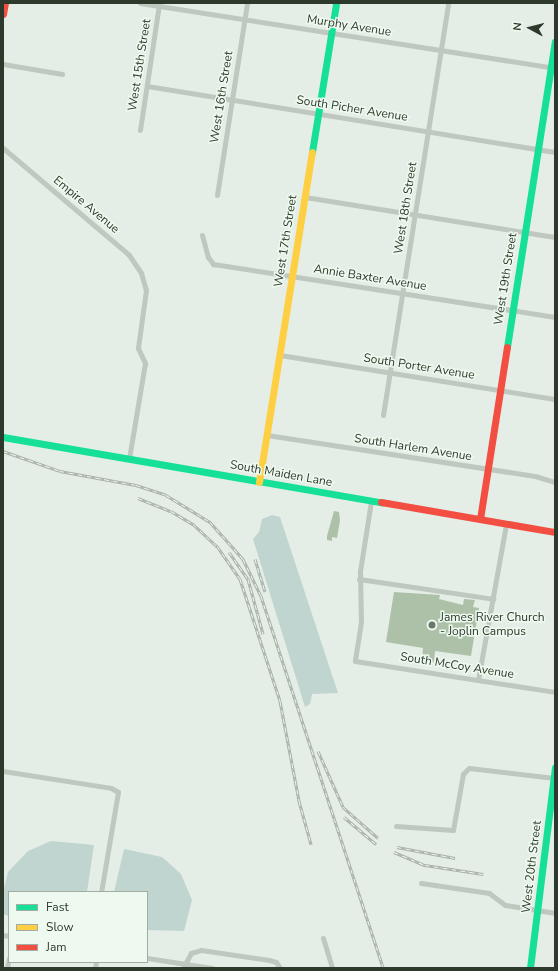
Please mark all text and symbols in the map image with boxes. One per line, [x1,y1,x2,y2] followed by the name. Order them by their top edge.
[510,8,550,48] north arrow
[306,12,392,40] street label: Murphy Avenue
[126,18,154,112] street label: West 15th Street
[510,21,526,31] text: N
[208,50,236,144] street label: West 16th Street
[295,93,409,125] street label: South Picher Avenue
[392,161,420,255] street label: West 18th Street
[50,173,122,237] street label: Empire Avenue
[272,194,300,288] street label: West 17th Street
[492,232,520,326] street label: West 19th Street
[313,262,427,294] street label: Annie Baxter Avenue
[362,351,476,383] street label: South Porter Avenue
[353,432,473,464] street label: South Harlem Avenue
[229,458,333,490] street label: South Maiden Lane
[440,611,545,639] place label: James River Church - Joplin Campus
[427,620,437,630] marker: James River Church - Joplin Campus
[399,650,515,682] street label: South McCoy Avenue
[519,820,545,914] street label: West 20th Street
[8,891,148,963] legend
[46,899,69,915] text: Fast
[46,919,74,935] text: Slow
[46,939,67,955] text: Jam

